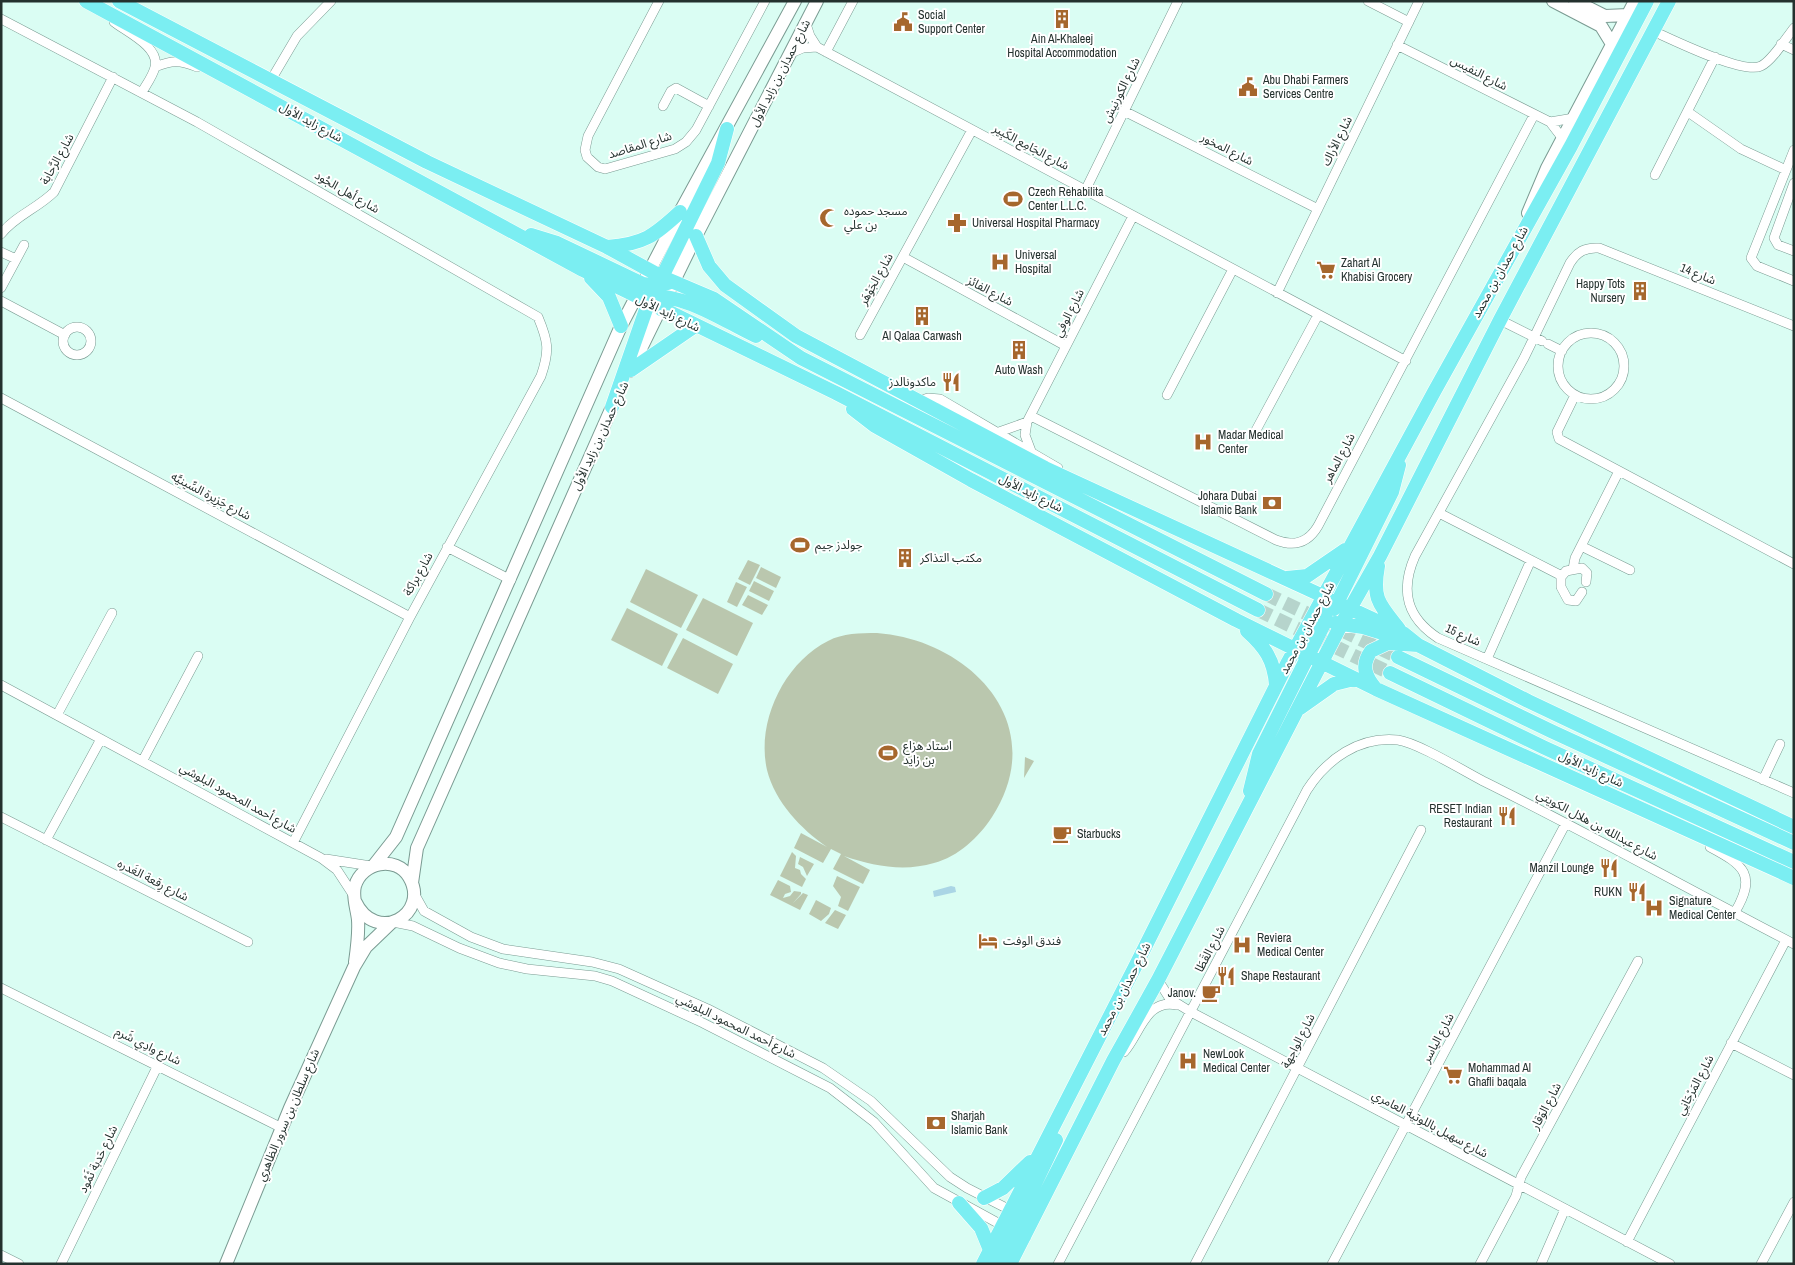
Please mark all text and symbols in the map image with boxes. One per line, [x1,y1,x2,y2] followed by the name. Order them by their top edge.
[918,7,985,37] place label: Social Support Center
[1051,8,1073,30] building icon: Ain Al-Khaleej Hospital Accommodation
[892,11,914,33] public building icon: Social Support Center
[746,17,815,130] street label: شارع حمدان بن زايد الأول
[1007,31,1117,61] place label: Ain Al-Khaleej Hospital Accommodation
[1447,52,1510,95] street label: شارع النفيس
[1098,55,1145,126] street label: شارع الكورنيش
[1262,72,1348,102] place label: Abu Dhabi Farmers Services Centre
[1237,76,1259,98] public building icon: Abu Dhabi Farmers Services Centre
[276,98,345,147] street label: شارع زايد الأول
[1318,113,1357,169] street label: شارع الأراك
[989,120,1072,175] street label: شارع الجَامِع الكَبِير
[606,128,674,163] street label: شارع المقاصد
[1197,129,1256,170] street label: شارع المخور
[36,131,78,188] street label: شارع الرَّحابة
[311,167,382,218] street label: شارع أهل الجُود
[1028,184,1104,214] place label: Czech Rehabilita Center L.L.C.
[1002,188,1024,210] sports icon: Czech Rehabilita Center L.L.C.
[844,203,908,235] place label: مسجد حموده بن علي
[818,207,840,229] mosque icon: مسجد حموده بن علي
[946,212,968,234] pharmacy icon: Universal Hospital Pharmacy
[972,215,1099,231] place label: Universal Hospital Pharmacy
[1468,223,1533,321] street label: شارع حمدان بن محمد
[1015,247,1057,277] place label: Universal Hospital
[855,250,898,309] street label: شارع الجَوْهَر
[989,251,1011,273] hospital icon: Universal Hospital
[1341,255,1412,285] place label: Zahart Al Khabisi Grocery
[1315,259,1337,281] supermarket icon: Zahart Al Khabisi Grocery
[1677,260,1718,289] street label: شارع 14
[963,272,1016,311] street label: شارع الفائز
[1576,276,1625,306] place label: Happy Tots Nursery
[1629,280,1651,302] building icon: Happy Tots Nursery
[1050,286,1090,341] street label: شارع الوفي
[633,291,703,336] street label: شارع زايد الأول
[911,305,933,327] building icon: Al Qalaa Carwash
[881,328,962,344] place label: Al Qalaa Carwash
[1008,339,1030,361] building icon: Auto Wash
[994,362,1043,378] place label: Auto Wash
[940,371,962,393] restaurant icon: ماكدونالدز
[888,374,936,390] place label: ماكدونالدز
[568,379,633,493] street label: شارع حمدان بن زايد الأول
[1218,427,1283,457] place label: Madar Medical Center
[1319,430,1360,487] street label: شارع الماهر
[1192,431,1214,453] hospital icon: Madar Medical Center
[168,468,254,525] street label: شارع جَزِيرة السِّينيَّه
[996,470,1066,517] street label: شارع زايد الأول
[1198,488,1257,518] place label: Johara Dubai Islamic Bank
[1261,492,1283,514] bank icon: Johara Dubai Islamic Bank
[789,534,811,556] sports icon: جولدز جيم
[815,537,863,554] place label: جولدز جيم
[894,547,916,569] building icon: مكتب التذاكر
[400,549,437,599] street label: شارع براكة
[919,550,982,566] place label: مكتب التذاكر
[1276,579,1339,677] street label: شارع حمدان بن محمد
[1442,620,1483,651] street label: شارع 15
[903,738,952,768] place label: استاد هزاع بن زايد
[877,742,899,764] sports icon: استاد هزاع بن زايد
[1556,747,1626,792] street label: شارع زايد الأول
[176,759,299,838] street label: شارع أحمد المحمود البلوشي
[1533,786,1660,865] street label: شارع عبدالله بن هلال الكويتي
[1429,801,1492,831] place label: RESET Indian Restaurant
[1496,805,1518,827] restaurant icon: RESET Indian Restaurant
[1051,823,1073,845] cafe icon: Starbucks
[1077,826,1121,842] place label: Starbucks
[114,855,191,906] street label: شارع رِقعة الغَدره
[1598,857,1620,879] restaurant icon: Manzil Lounge
[1529,860,1594,876] place label: Manzil Lounge
[1626,881,1648,903] restaurant icon: RUKN
[1594,884,1622,900] place label: RUKN
[1669,893,1736,923] place label: Signature Medical Center
[1643,897,1665,919] hospital icon: Signature Medical Center
[1191,923,1230,975] street label: شارع القَطَا
[977,930,999,952] hotel icon: فندق الوفت
[1257,930,1324,960] place label: Reviera Medical Center
[1003,933,1061,949] place label: فندق الوفت
[1231,934,1253,956] hospital icon: Reviera Medical Center
[1094,940,1155,1039] street label: شارع حمدان بن محمد
[1215,965,1237,987] restaurant icon: Shape Restaurant
[1241,968,1321,984] place label: Shape Restaurant
[1200,982,1222,1004] cafe icon: Janov.
[1168,985,1196,1001] place label: Janov.
[673,990,799,1064] street label: شارع أحمد المحمود البلوشي
[1418,1010,1459,1067] street label: شارع الياسر
[1277,1011,1320,1072] street label: شارع الواجهة
[112,1023,184,1070] street label: شارع وادِي شَرم
[253,1046,325,1184] street label: شارع سلطان بن سرور الظاهري
[1203,1046,1270,1076] place label: NewLook Medical Center
[1177,1050,1199,1072] hospital icon: NewLook Medical Center
[1672,1052,1719,1119] street label: شارع المَرْجَانِي
[1468,1060,1531,1090] place label: Mohammad Al Ghafli baqala
[1442,1064,1464,1086] supermarket icon: Mohammad Al Ghafli baqala
[1526,1080,1566,1134] street label: شارع الوَقار
[1368,1087,1491,1163] street label: شارع سهيل باللوتية العامري
[951,1108,1007,1138] place label: Sharjah Islamic Bank
[925,1112,947,1134] bank icon: Sharjah Islamic Bank
[75,1123,122,1196] street label: شارع حَدبة ثَمُود

